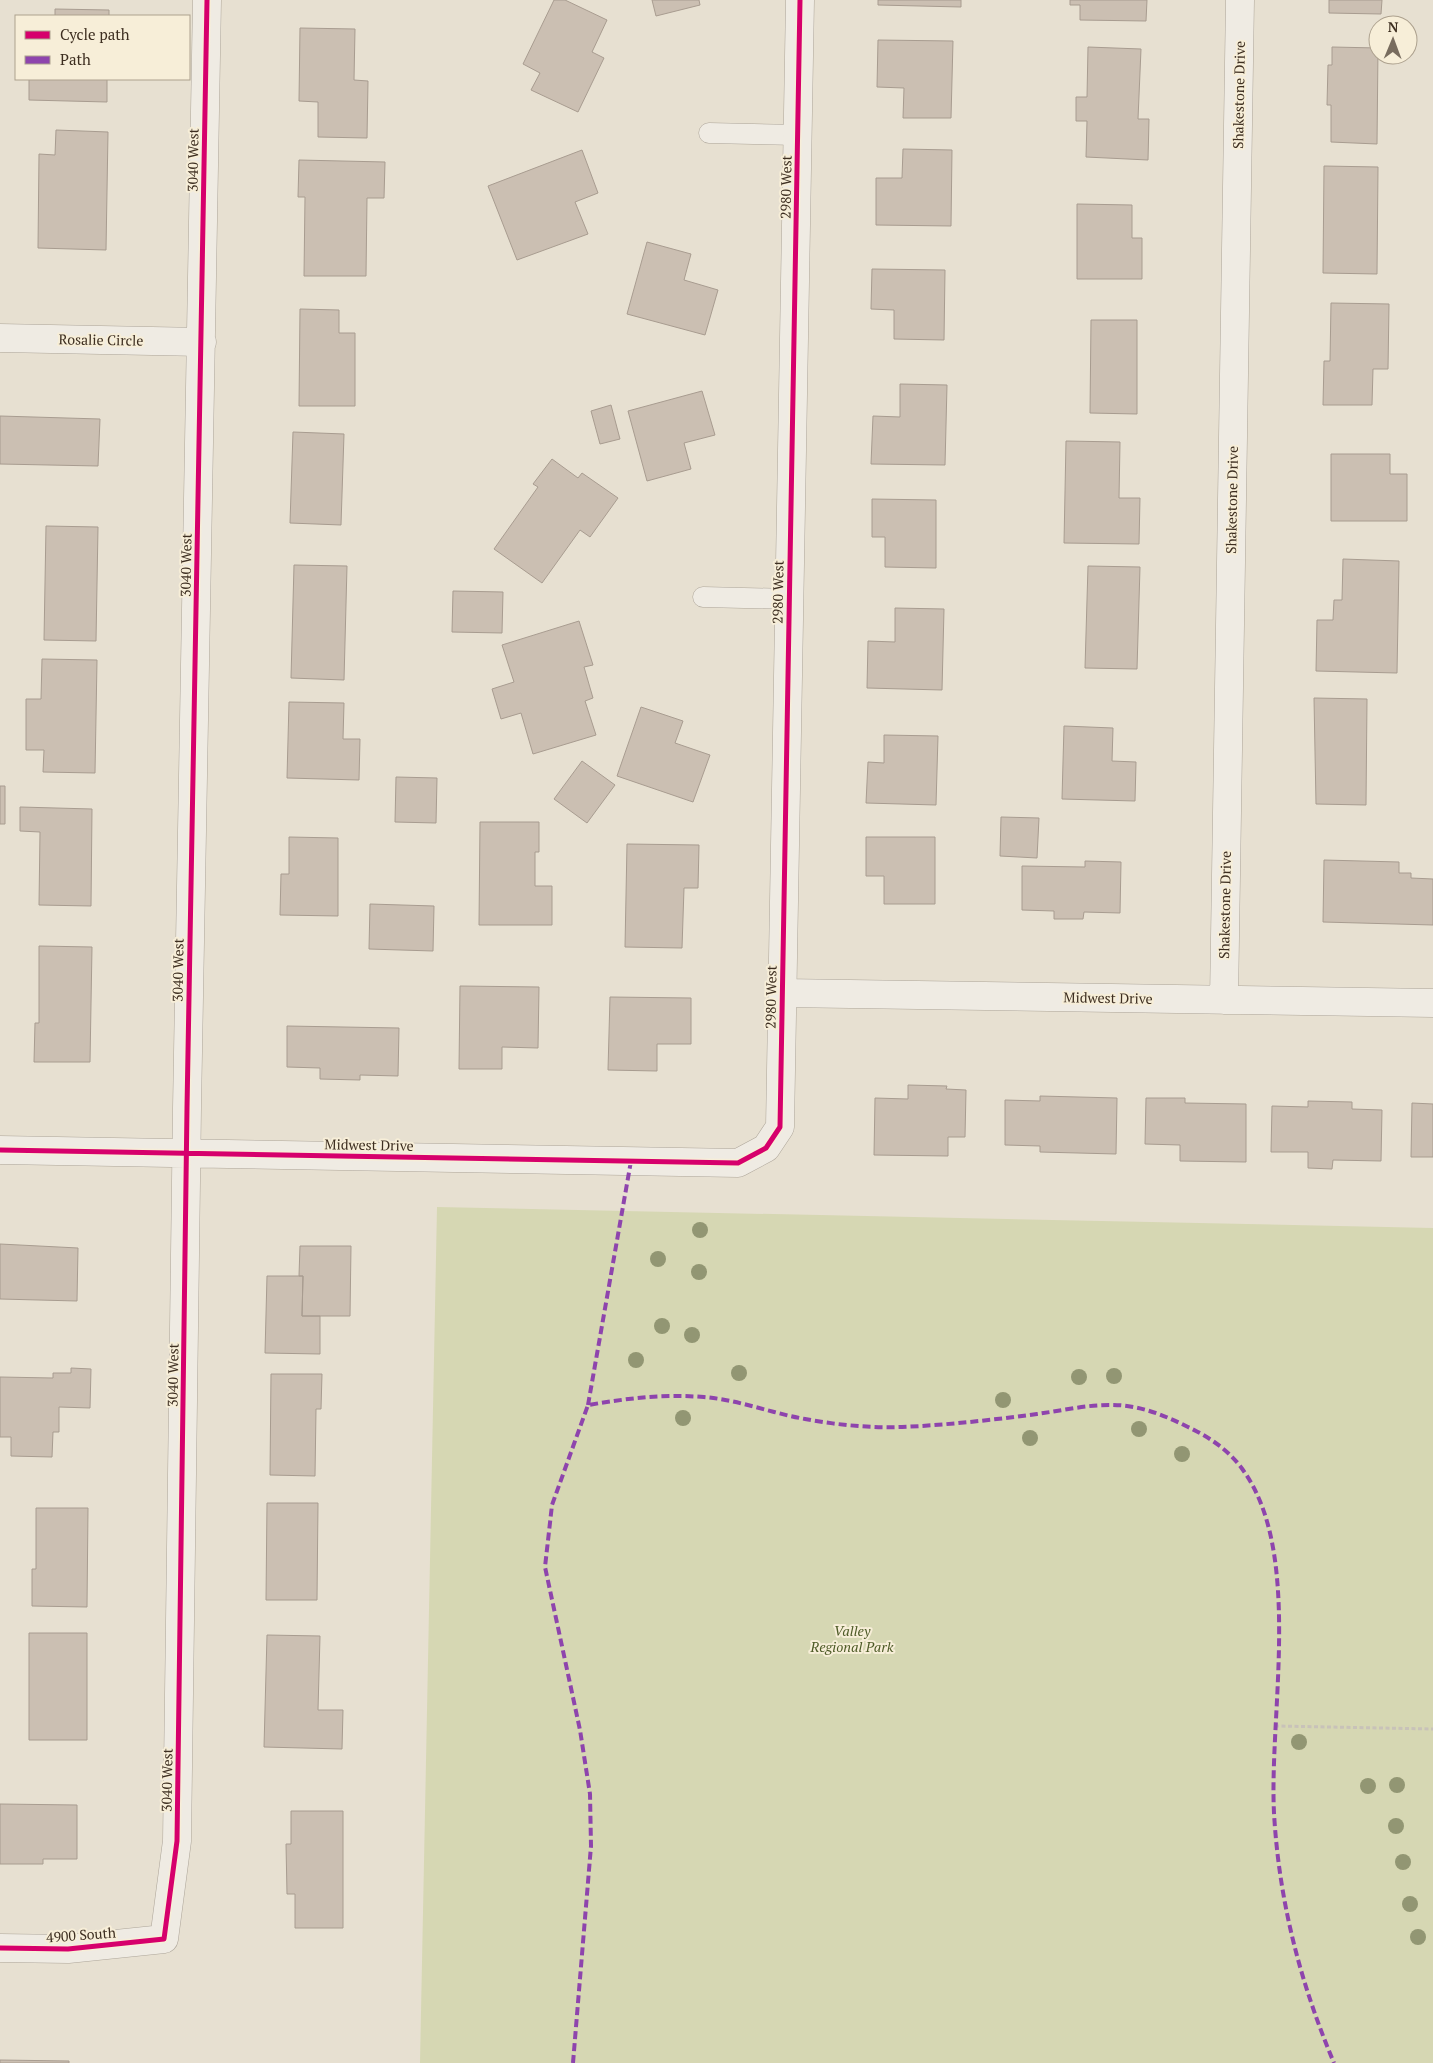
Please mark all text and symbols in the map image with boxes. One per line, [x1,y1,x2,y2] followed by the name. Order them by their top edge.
[15,15,190,80] legend
[1368,15,1418,65] north arrow
[1388,17,1399,36] text: N
[60,24,130,44] text: Cycle path
[1228,41,1249,149] street label: Shakestone Drive
[60,49,91,69] text: Path
[182,127,203,192] street label: 3040 West
[775,154,796,219] street label: 2980 West
[58,329,144,350] street label: Rosalie Circle
[1221,446,1242,554] street label: Shakestone Drive
[175,532,196,597] street label: 3040 West
[767,559,788,624] street label: 2980 West
[1214,851,1235,959] street label: Shakestone Drive
[167,937,188,1002] street label: 3040 West
[760,964,781,1029] street label: 2980 West
[1063,987,1153,1008] street label: Midwest Drive
[324,1134,414,1155] street label: Midwest Drive
[162,1342,183,1407] street label: 3040 West
[810,1621,894,1656] park label: Valley Regional Park
[156,1747,177,1812] street label: 3040 West
[45,1923,117,1946] street label: 4900 South

